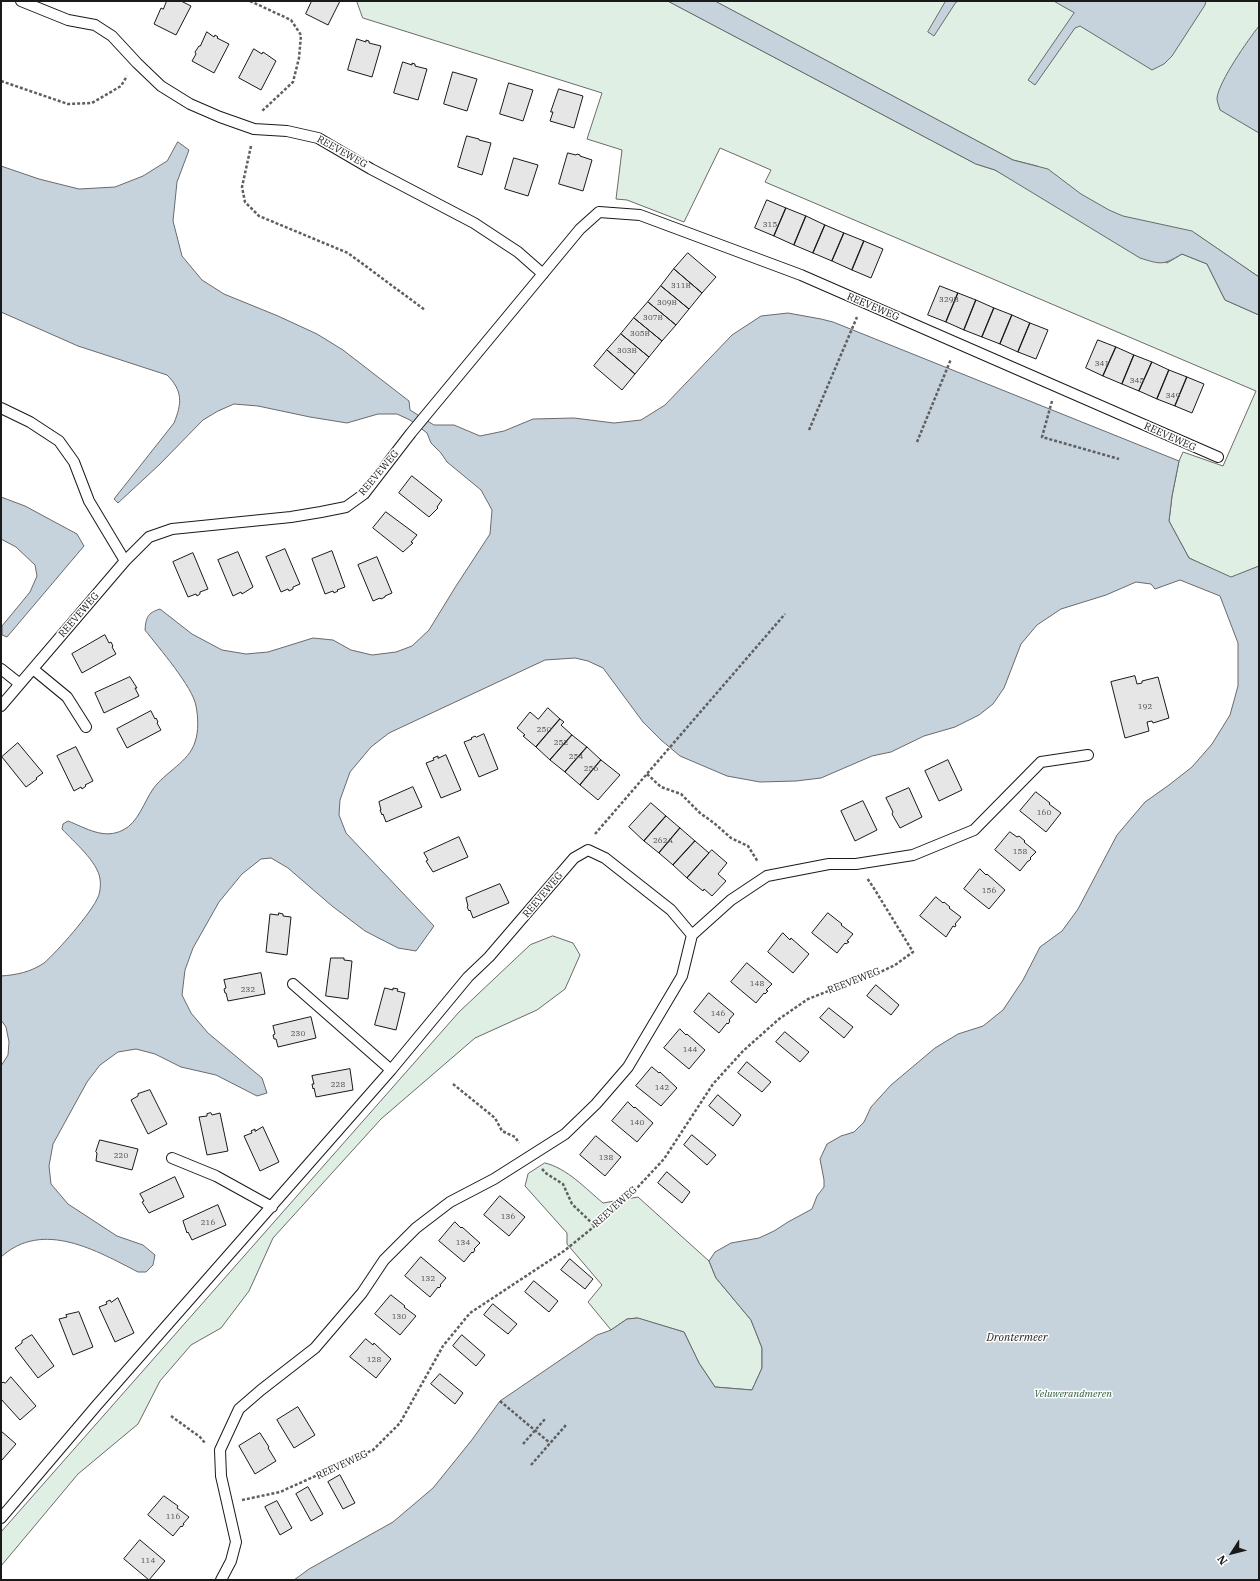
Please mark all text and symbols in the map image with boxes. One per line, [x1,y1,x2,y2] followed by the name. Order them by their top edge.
[315,133,369,171] street label: REEVEWEG
[763,220,777,230] house number: 315
[671,281,691,291] house number: 311B
[845,291,901,323] street label: REEVEWEG
[939,295,959,305] house number: 329B
[657,298,677,308] house number: 309B
[643,313,663,323] house number: 307B
[630,329,650,339] house number: 305B
[617,346,637,356] house number: 303B
[1095,359,1109,369] house number: 341
[1130,376,1144,386] house number: 345
[1166,391,1180,401] house number: 349
[1142,420,1198,454] street label: REEVEWEG
[356,448,402,498] street label: REEVEWEG
[56,590,102,640] street label: REEVEWEG
[1138,702,1152,712] house number: 192
[537,725,551,735] house number: 250
[554,738,568,748] house number: 252
[569,752,583,762] house number: 254
[584,764,598,774] house number: 256
[1037,808,1051,818] house number: 160
[653,836,673,846] house number: 262A
[1013,847,1027,857] house number: 158
[520,870,566,920] street label: REEVEWEG
[982,886,996,896] house number: 156
[826,965,882,997] street label: REEVEWEG
[750,979,764,989] house number: 148
[241,985,255,995] house number: 232
[711,1009,725,1019] house number: 146
[291,1029,305,1039] house number: 230
[683,1045,697,1055] house number: 144
[331,1080,345,1090] house number: 228
[655,1083,669,1093] house number: 142
[630,1118,644,1128] house number: 140
[114,1151,128,1161] house number: 220
[599,1153,613,1163] house number: 138
[590,1184,640,1230] street label: REEVEWEG
[501,1212,515,1222] house number: 136
[201,1218,215,1228] house number: 216
[456,1238,470,1248] house number: 134
[421,1274,435,1284] house number: 132
[392,1312,406,1322] house number: 130
[986,1331,1048,1345] water label: Drontermeer
[367,1355,381,1365] house number: 128
[1034,1388,1112,1400] park label: Veluwerandmeren
[314,1448,370,1482] street label: REEVEWEG
[166,1512,180,1522] house number: 116
[1212,1533,1252,1573] north arrow
[1214,1552,1231,1568] text: N
[141,1556,155,1566] house number: 114

